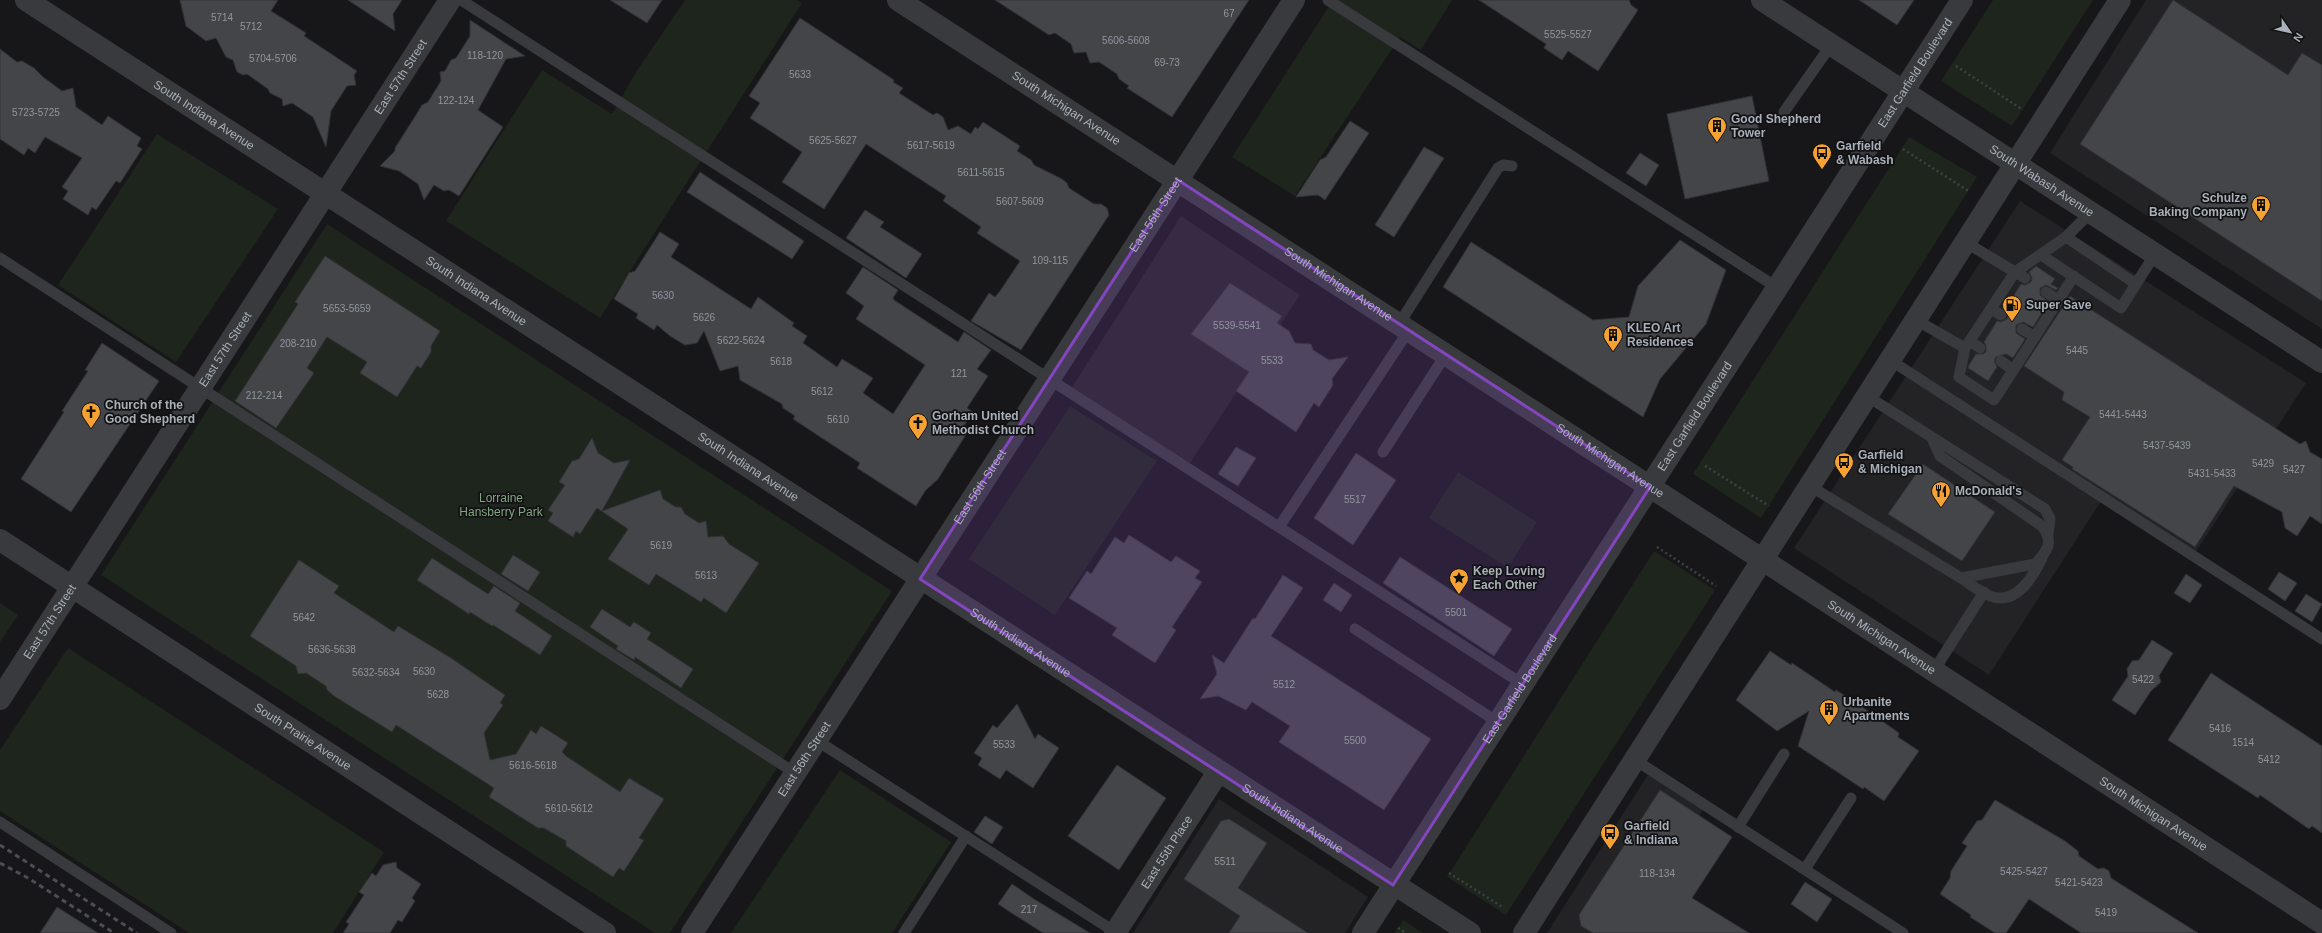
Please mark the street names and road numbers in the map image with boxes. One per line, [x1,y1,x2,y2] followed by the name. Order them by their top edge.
[1875,16,1955,130] street label: East Garfield Boulevard
[371,36,430,117] street label: East 57th Street
[1009,68,1123,148] street label: South Michigan Avenue
[151,77,257,153] street label: South Indiana Avenue
[1987,142,2097,220] street label: South Wabash Avenue
[1126,174,1185,255] street label: East 56th Street
[1282,244,1395,324] street label: South Michigan Avenue
[423,253,530,329] street label: South Indiana Avenue
[196,309,255,389] street label: East 57th Street
[1655,359,1735,474] street label: East Garfield Boulevard
[1553,420,1667,501] street label: South Michigan Avenue
[695,429,802,505] street label: South Indiana Avenue
[951,446,1010,527] street label: East 56th Street
[21,581,79,662] street label: East 57th Street
[1825,597,1939,678] street label: South Michigan Avenue
[967,605,1074,680] street label: South Indiana Avenue
[1479,632,1560,746] street label: East Garfield Boulevard
[252,700,354,773] street label: South Prairie Avenue
[775,718,834,799] street label: East 56th Street
[2097,774,2210,854] street label: South Michigan Avenue
[1239,781,1346,856] street label: South Indiana Avenue
[1138,813,1195,891] street label: East 55th Place

